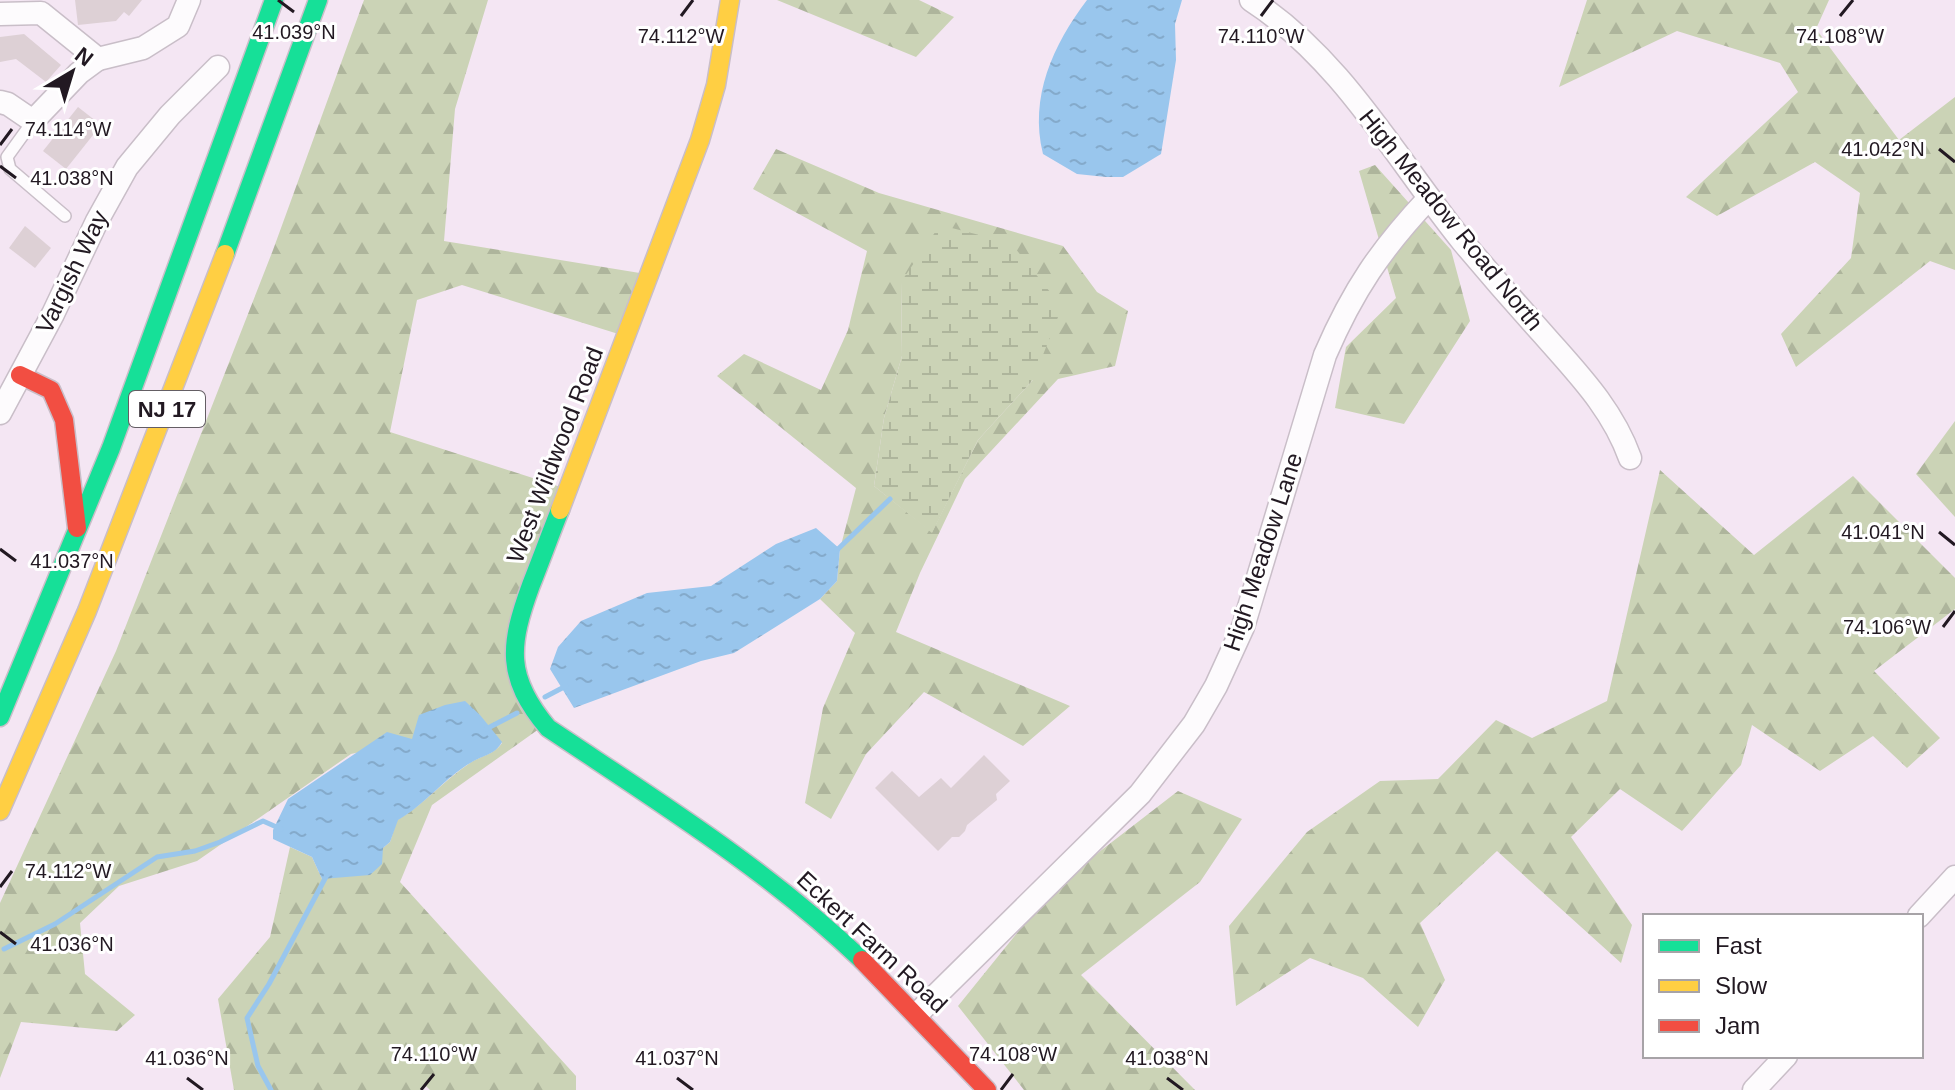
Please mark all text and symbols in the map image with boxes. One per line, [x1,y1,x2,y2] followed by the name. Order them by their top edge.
[252,21,336,43] text: 41.039°N
[638,25,724,47] text: 74.112°W
[1218,25,1304,47] text: 74.110°W
[1796,25,1884,47] text: 74.108°W
[32,32,112,112] north arrow
[70,42,98,71] text: N
[1354,104,1549,335] street label: High Meadow Road North
[25,118,111,140] text: 74.114°W
[1841,138,1925,160] text: 41.042°N
[30,167,114,189] text: 41.038°N
[30,206,113,338] street label: Vargish Way
[501,343,608,567] street label: West Wildwood Road
[129,391,205,427] road number: NJ 17
[1218,449,1307,654] street label: High Meadow Lane
[1841,521,1925,543] text: 41.041°N
[30,550,114,572] text: 41.037°N
[1843,616,1931,638] text: 74.106°W
[25,860,111,882] text: 74.112°W
[792,865,953,1018] street label: Eckert Farm Road
[1643,914,1923,1058] legend
[1715,932,1762,959] text: Fast
[30,933,114,955] text: 41.036°N
[1715,972,1768,999] text: Slow
[1715,1012,1760,1039] text: Jam
[391,1043,477,1065] text: 74.110°W
[969,1043,1057,1065] text: 74.108°W
[145,1047,229,1069] text: 41.036°N
[635,1047,719,1069] text: 41.037°N
[1125,1047,1209,1069] text: 41.038°N

